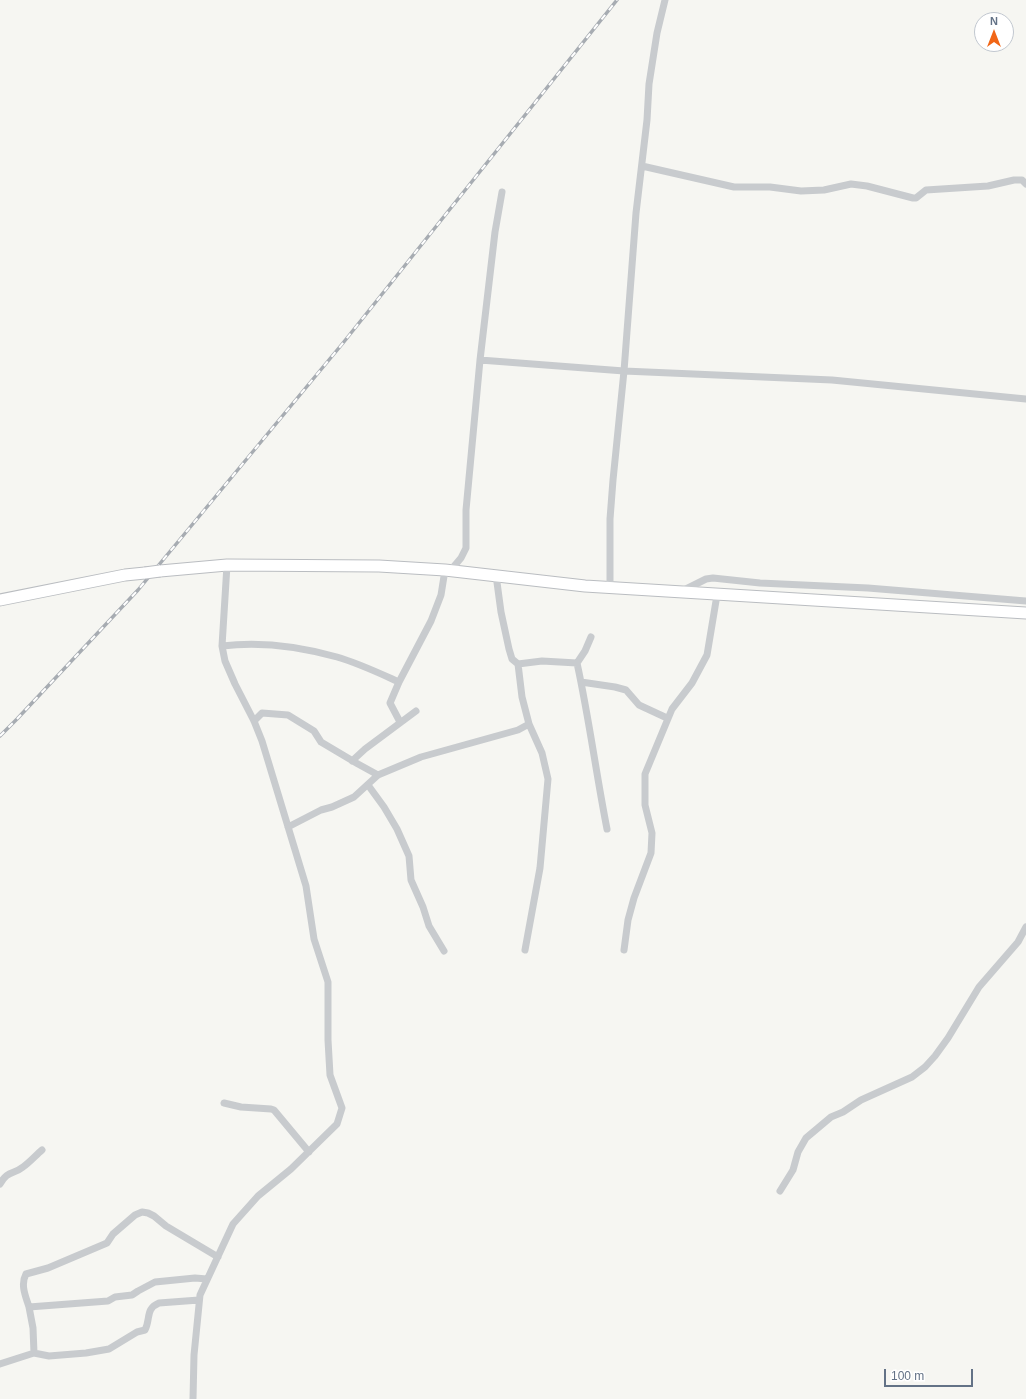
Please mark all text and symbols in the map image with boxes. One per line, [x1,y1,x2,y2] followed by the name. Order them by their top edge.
[974,12,1014,52] north arrow
[990,15,998,27] text: N
[886,1361,975,1387] scale bar
[891,1369,924,1383] text: 100 m

